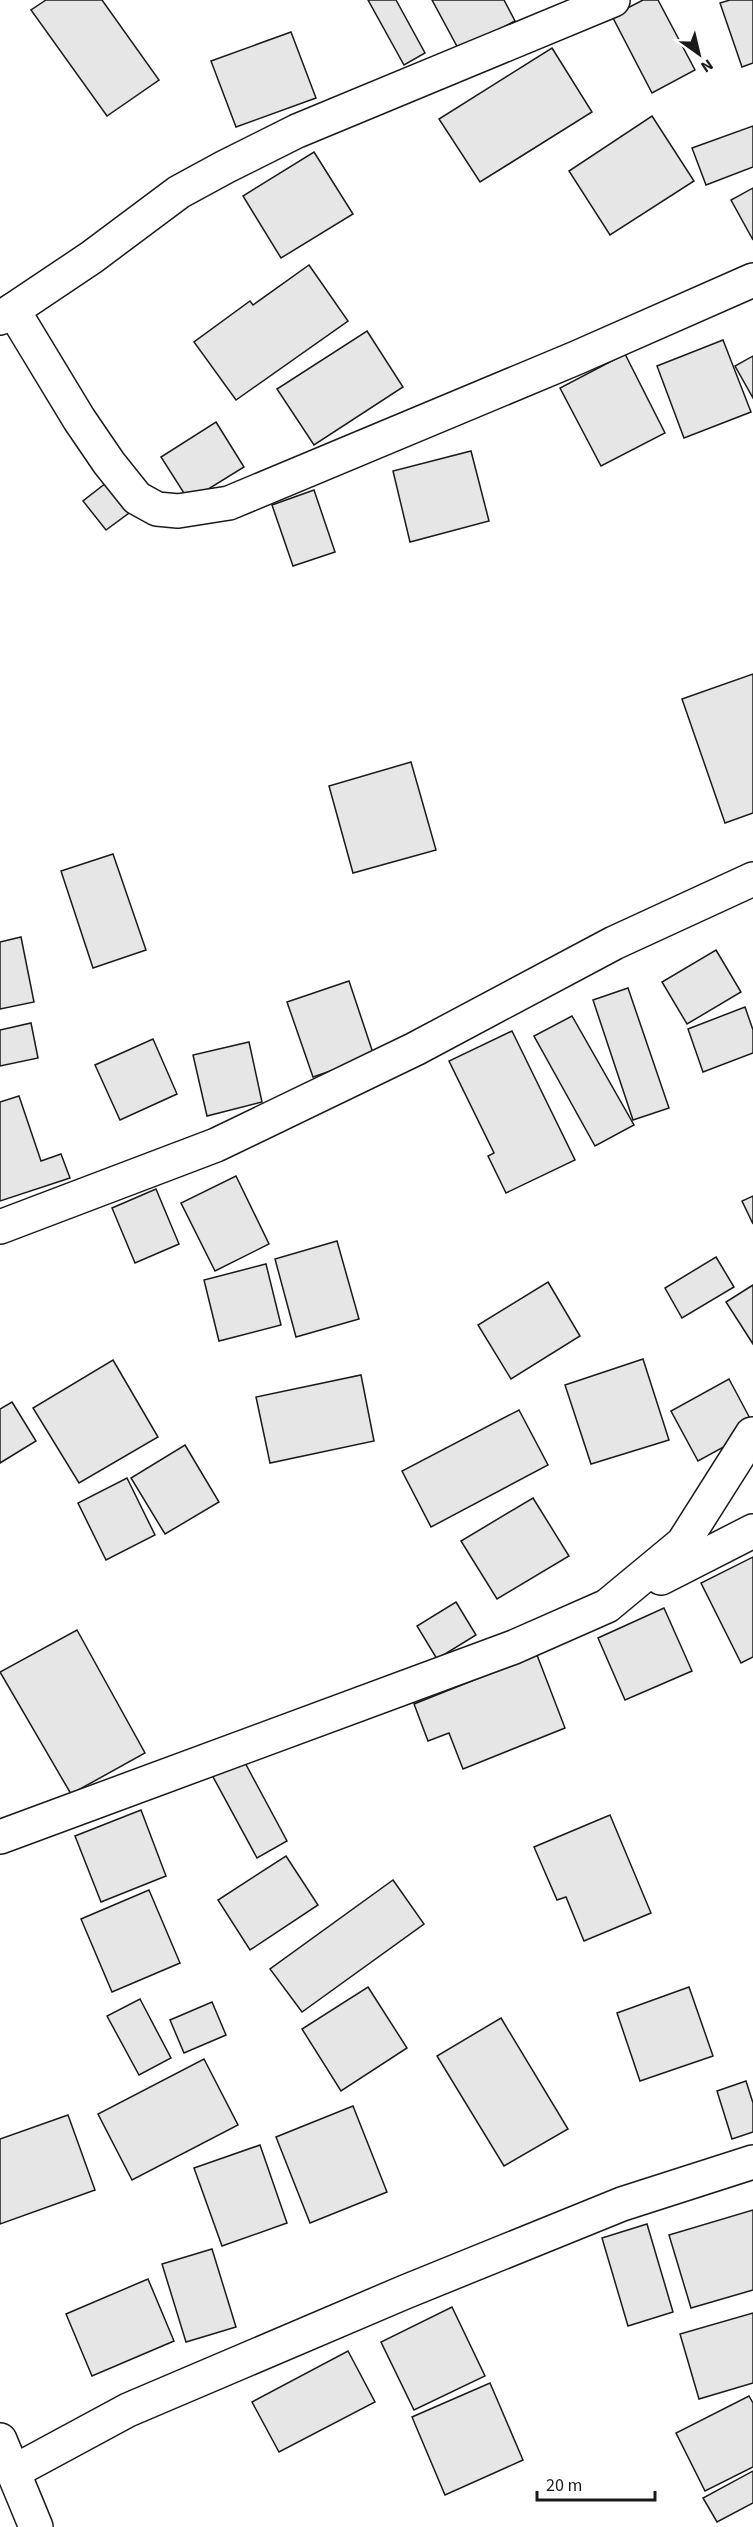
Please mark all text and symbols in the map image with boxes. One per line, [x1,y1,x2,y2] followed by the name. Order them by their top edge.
[669,24,729,84] north arrow
[696,54,717,78] text: N
[537,2464,656,2502] scale bar
[546,2473,582,2498] text: 20 m

